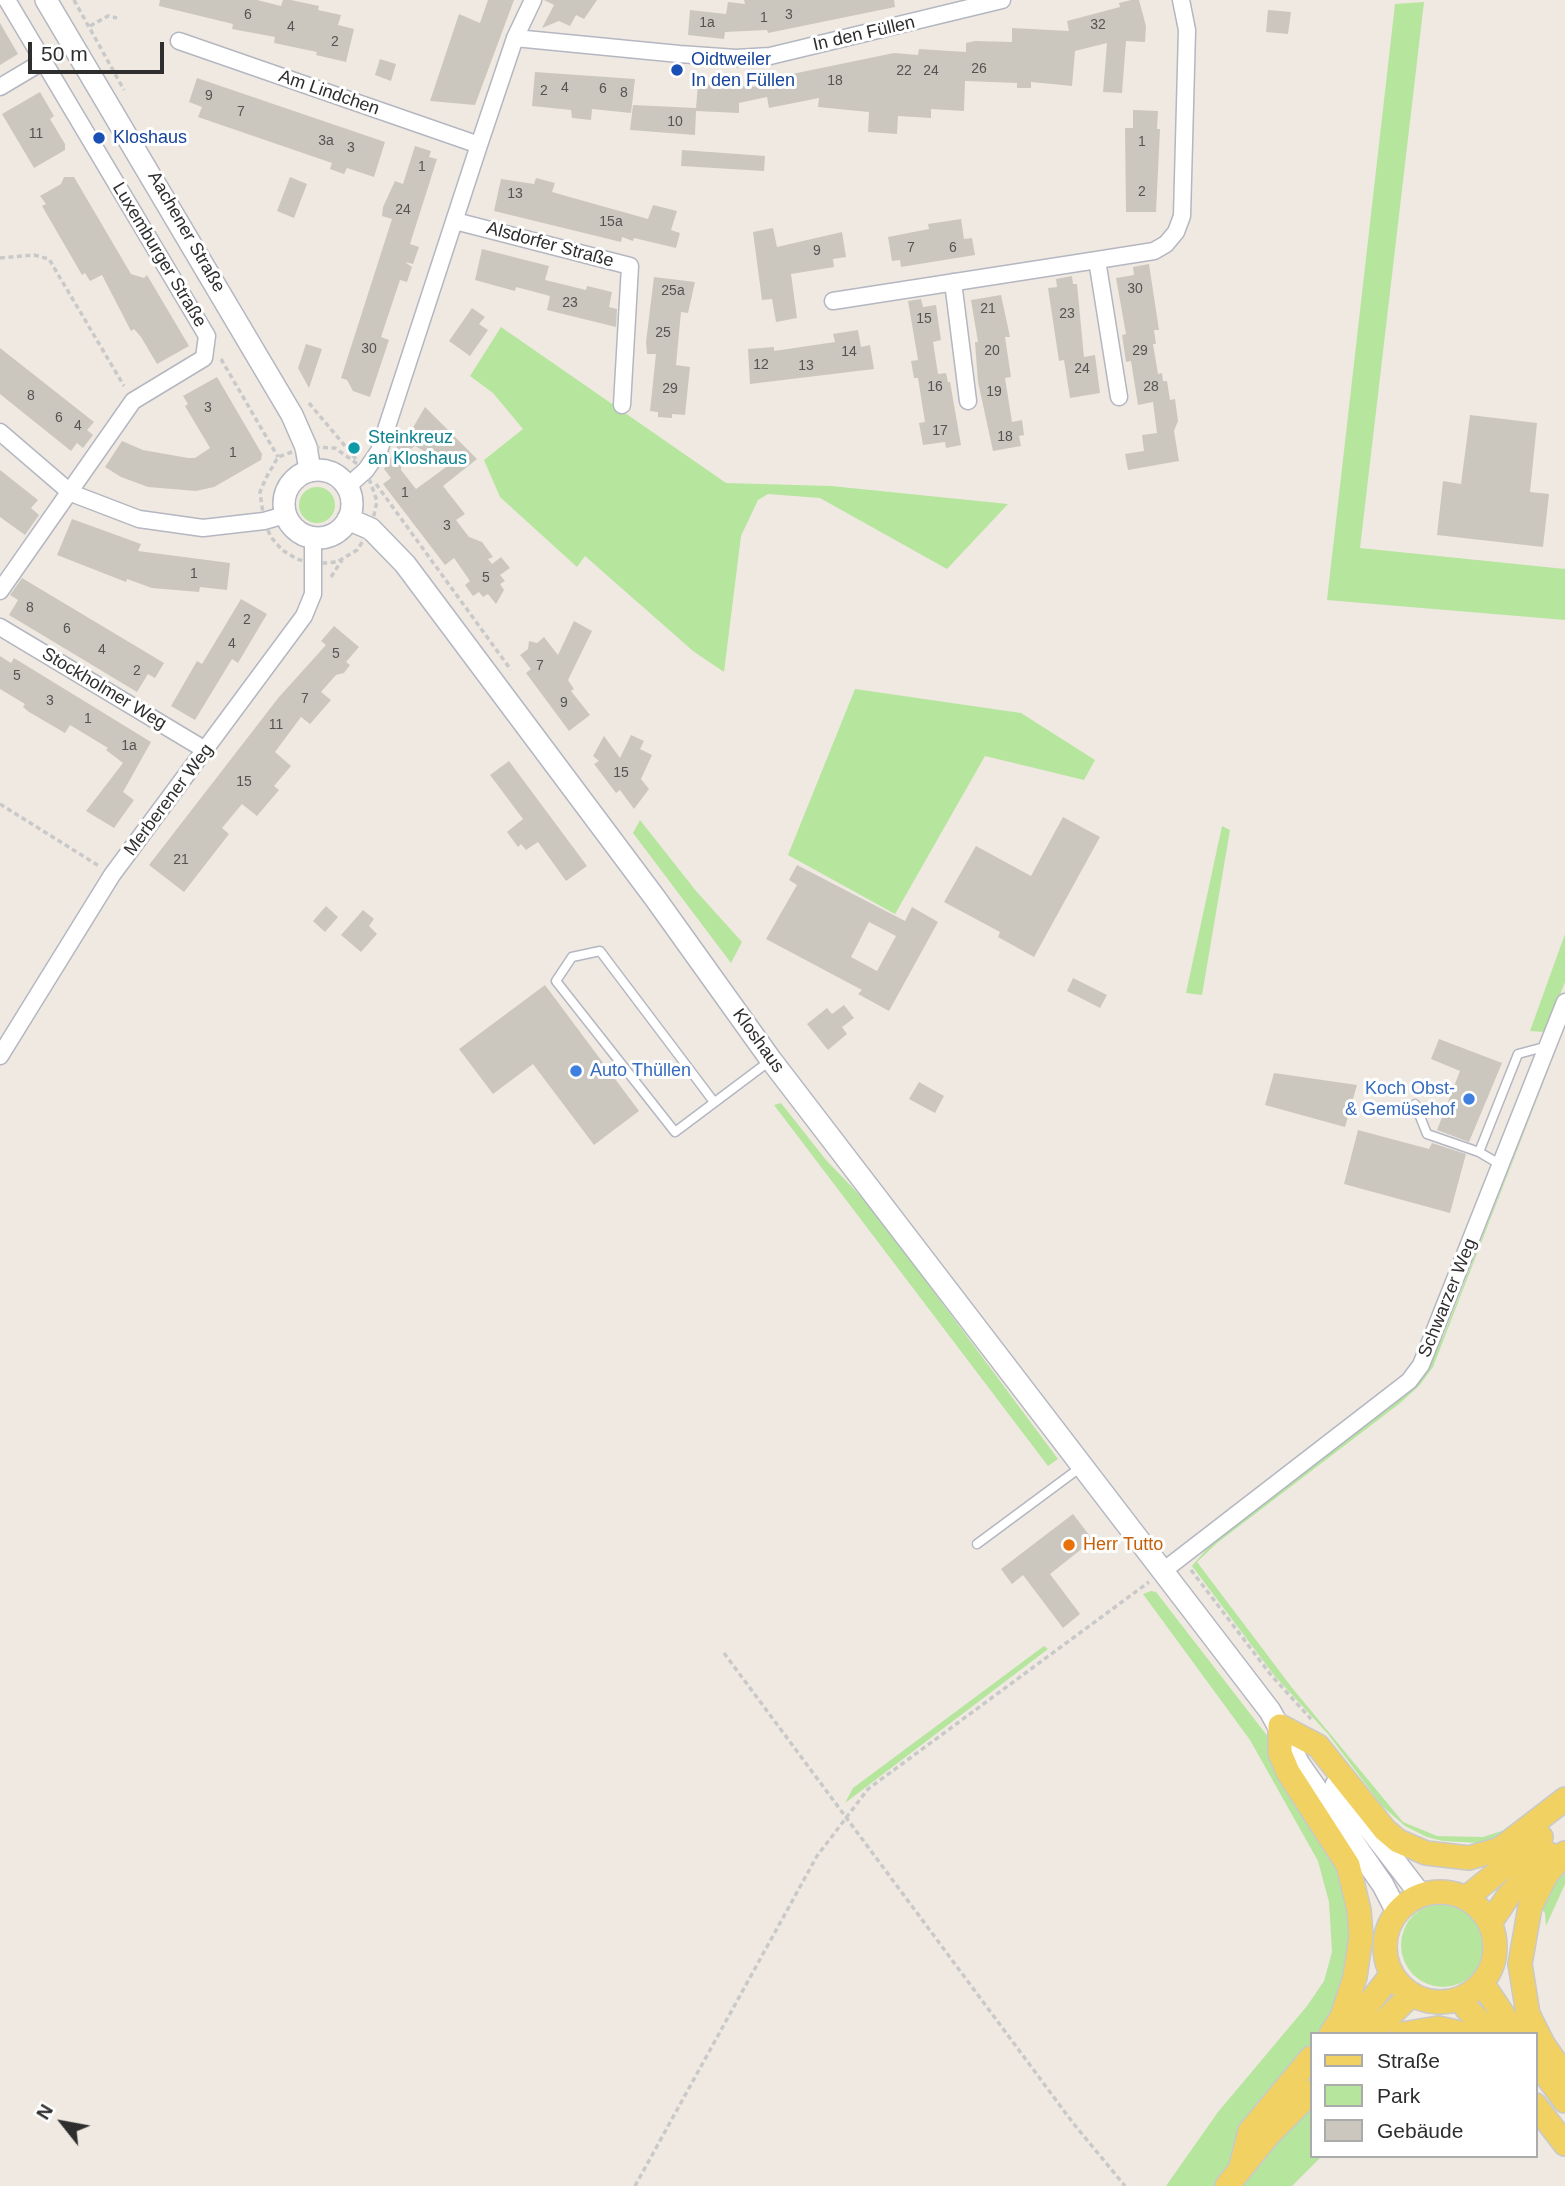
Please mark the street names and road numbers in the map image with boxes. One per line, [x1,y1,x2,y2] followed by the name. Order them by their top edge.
[811,12,917,56] street label: In den Füllen
[276,66,382,120] street label: Am Lindchen
[143,168,229,296] street label: Aachener Straße
[107,179,211,331] street label: Luxemburger Straße
[484,218,616,272] street label: Alsdorfer Straße
[38,643,170,735] street label: Stockholmer Weg
[120,740,218,860] street label: Merberener Weg
[728,1005,788,1077] street label: Kloshaus
[1414,1235,1482,1361] street label: Schwarzer Weg

